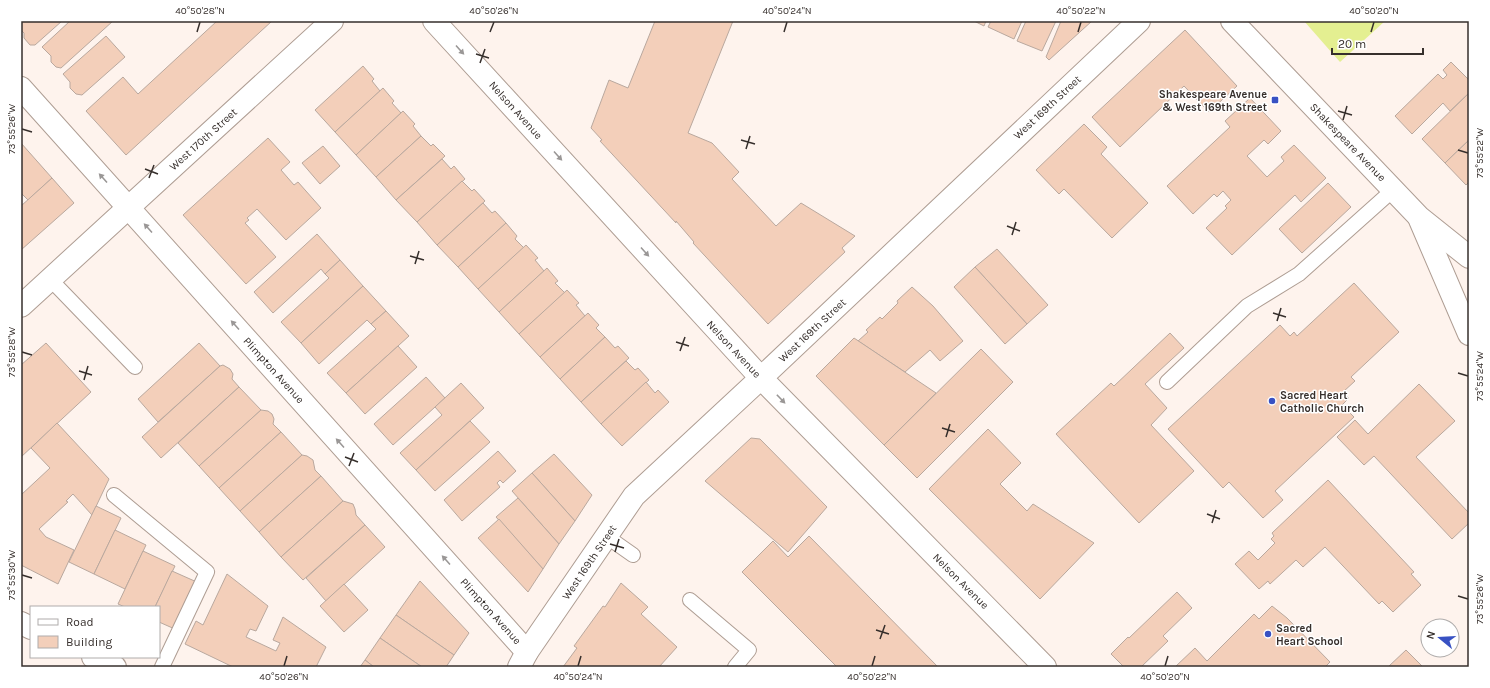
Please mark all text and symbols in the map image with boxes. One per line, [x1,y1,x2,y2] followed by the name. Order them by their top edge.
[175,5,225,17] text: 40°50'28"N
[469,5,519,17] text: 40°50'26"N
[762,5,812,17] text: 40°50'24"N
[1056,5,1106,17] text: 40°50'22"N
[1349,5,1399,17] text: 40°50'20"N
[1332,30,1423,56] scale bar
[1338,37,1366,51] text: 20 m
[456,45,465,55] one-way arrow
[1011,73,1084,142] street label: West 169th Street
[486,79,545,142] street label: Nelson Avenue
[1159,88,1268,114] place label: Shakespeare Avenue & West 169th Street
[1270,95,1280,105] marker: Shakespeare Avenue & West 169th Street
[1307,101,1389,184] street label: Shakespeare Avenue
[6,104,18,154] text: 73°55'26"W
[167,106,240,173] street label: West 170th Street
[1474,128,1486,178] text: 73°55'22"W
[553,151,562,161] one-way arrow
[98,173,107,183] one-way arrow
[143,223,153,233] one-way arrow
[641,247,650,257] one-way arrow
[776,296,849,365] street label: West 169th Street
[704,318,764,381] street label: Nelson Avenue
[230,320,239,330] one-way arrow
[6,327,18,377] text: 73°55'28"W
[240,334,307,406] street label: Plimpton Avenue
[1474,351,1486,401] text: 73°55'24"W
[1280,389,1364,415] place label: Sacred Heart Catholic Church
[776,394,786,404] one-way arrow
[1267,396,1277,406] marker: Sacred Heart Catholic Church
[335,438,345,448] one-way arrow
[560,522,619,602] street label: West 169th Street
[6,550,18,600] text: 73°55'30"W
[930,551,991,612] street label: Nelson Avenue
[441,555,450,566] one-way arrow
[1474,574,1486,624] text: 73°55'26"W
[457,575,524,647] street label: Plimpton Avenue
[30,606,160,658] legend
[66,615,94,629] text: Road
[1420,618,1460,658] north arrow
[1276,622,1343,648] place label: Sacred Heart School
[1263,629,1273,639] marker: Sacred Heart School
[1424,629,1438,641] text: N
[66,635,113,649] text: Building
[259,671,309,683] text: 40°50'26"N
[553,671,603,683] text: 40°50'24"N
[847,671,897,683] text: 40°50'22"N
[1140,671,1190,683] text: 40°50'20"N

